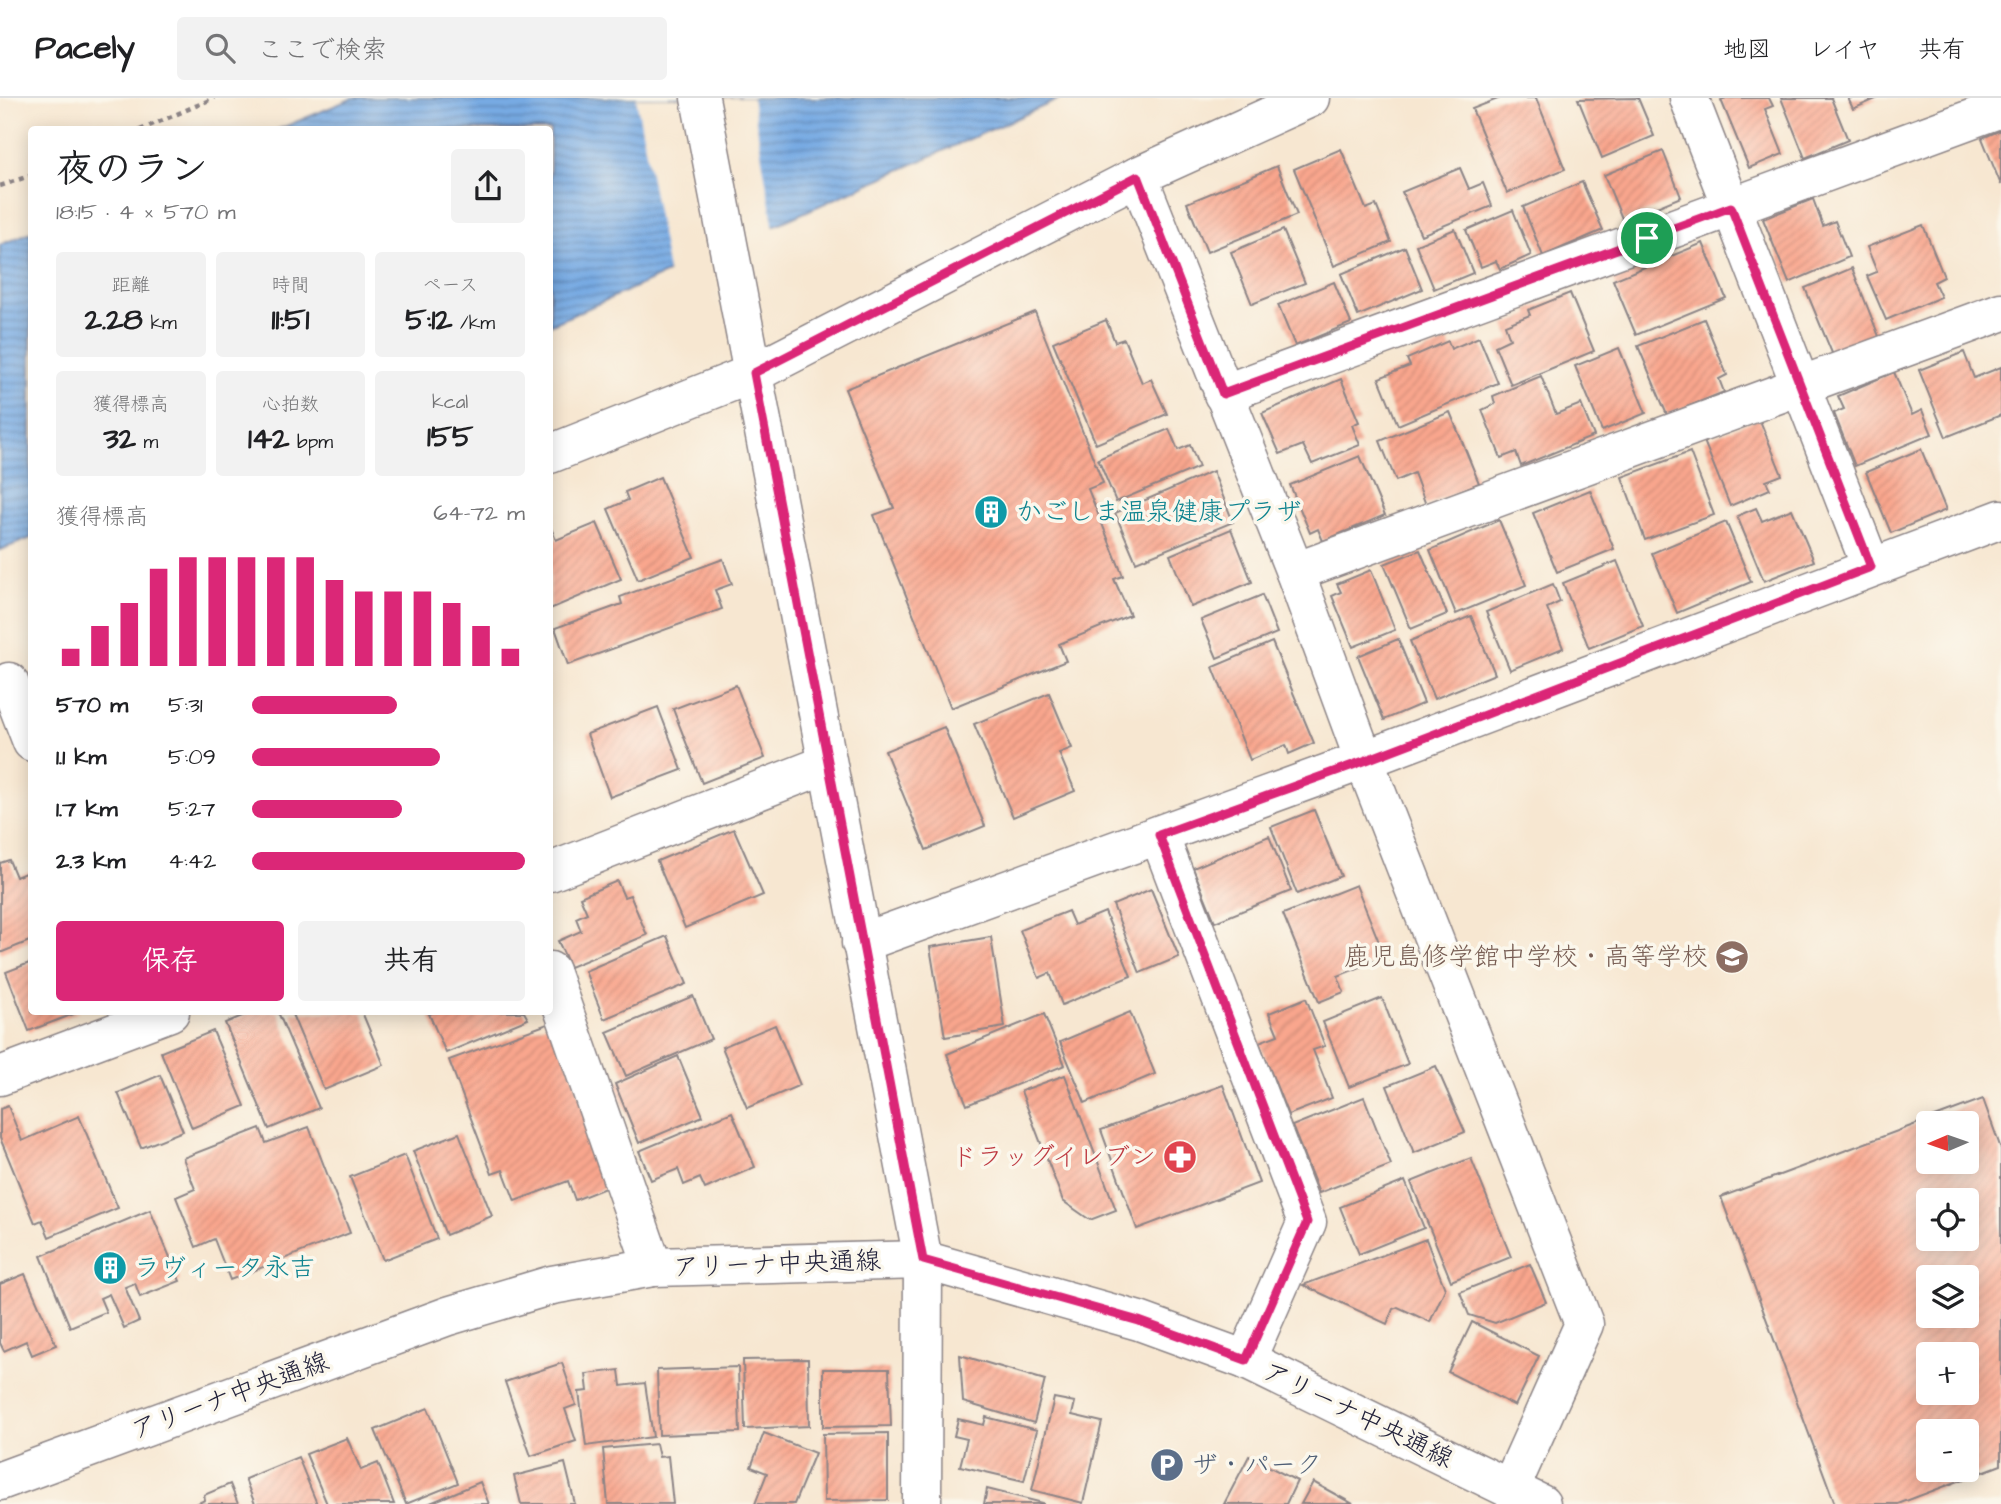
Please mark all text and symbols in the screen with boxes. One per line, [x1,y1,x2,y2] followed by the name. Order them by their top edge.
[177,17,667,80] search box
[35,25,135,71] text: Pacely
[201,29,239,67] icon: search
[257,32,387,68] text: ここで検索
[1723,33,1771,67] text: 地図
[1809,33,1880,67] text: レイヤ
[1918,33,1966,67] text: 共有
[56,144,208,196] text: 夜のラン
[451,149,525,223] button: share
[56,196,236,228] text: 18:15 · 4 × 570 m
[1617,208,1677,268] pin
[1628,219,1666,257] icon: arrive
[112,272,150,299] text: 距離
[271,272,310,299] text: 時間
[422,272,478,299] text: ペース
[85,299,143,341] text: 2.28
[272,299,309,341] text: 11:51
[405,299,452,341] text: 5:12
[143,310,177,337] text: km
[452,310,495,337] text: /km
[432,389,468,416] text: kcal
[93,391,169,418] text: 獲得標高
[262,391,319,418] text: 心拍数
[427,416,473,458] text: 155
[103,418,136,460] text: 32
[248,418,289,460] text: 142
[136,429,158,456] text: m
[289,429,333,456] text: bpm
[972,493,1010,531] building icon: かごしま温泉健康プラザ
[1016,494,1302,530] place label: かごしま温泉健康プラザ
[433,497,525,529] text: 64–72 m
[56,501,148,533] text: 獲得標高
[56,689,128,721] text: 570 m
[168,689,203,721] text: 5:31
[56,741,106,773] text: 1.1 km
[168,741,216,773] text: 5:09
[56,793,118,825] text: 1.7 km
[168,793,215,825] text: 5:27
[56,845,125,877] text: 2.3 km
[168,845,216,877] text: 4:42
[56,921,284,1001] button: 保存
[298,921,525,1001] button: 共有
[1713,938,1751,976] school or university icon: 鹿児島修学館中学校・高等学校
[1344,939,1708,975] place label: 鹿児島修学館中学校・高等学校
[1916,1111,1979,1174] north arrow
[1916,1111,1979,1482] map controls
[1161,1138,1199,1176] pharmacy icon: ドラッグイレブン
[951,1139,1156,1175] place label: ドラッグイレブン
[1916,1188,1979,1251] button: locate
[672,1242,882,1286] street label: アリーナ中央通線
[91,1249,129,1287] building icon: ラヴィータ永吉
[134,1250,315,1286] place label: ラヴィータ永吉
[1916,1265,1979,1328] button: layers
[1916,1342,1979,1405] button: +
[126,1344,334,1448] street label: アリーナ中央通線
[1257,1353,1459,1477] street label: アリーナ中央通線
[1916,1419,1979,1482] button: −
[1148,1446,1186,1484] parking icon: ザ・パーク
[1192,1447,1322,1483] place label: ザ・パーク

